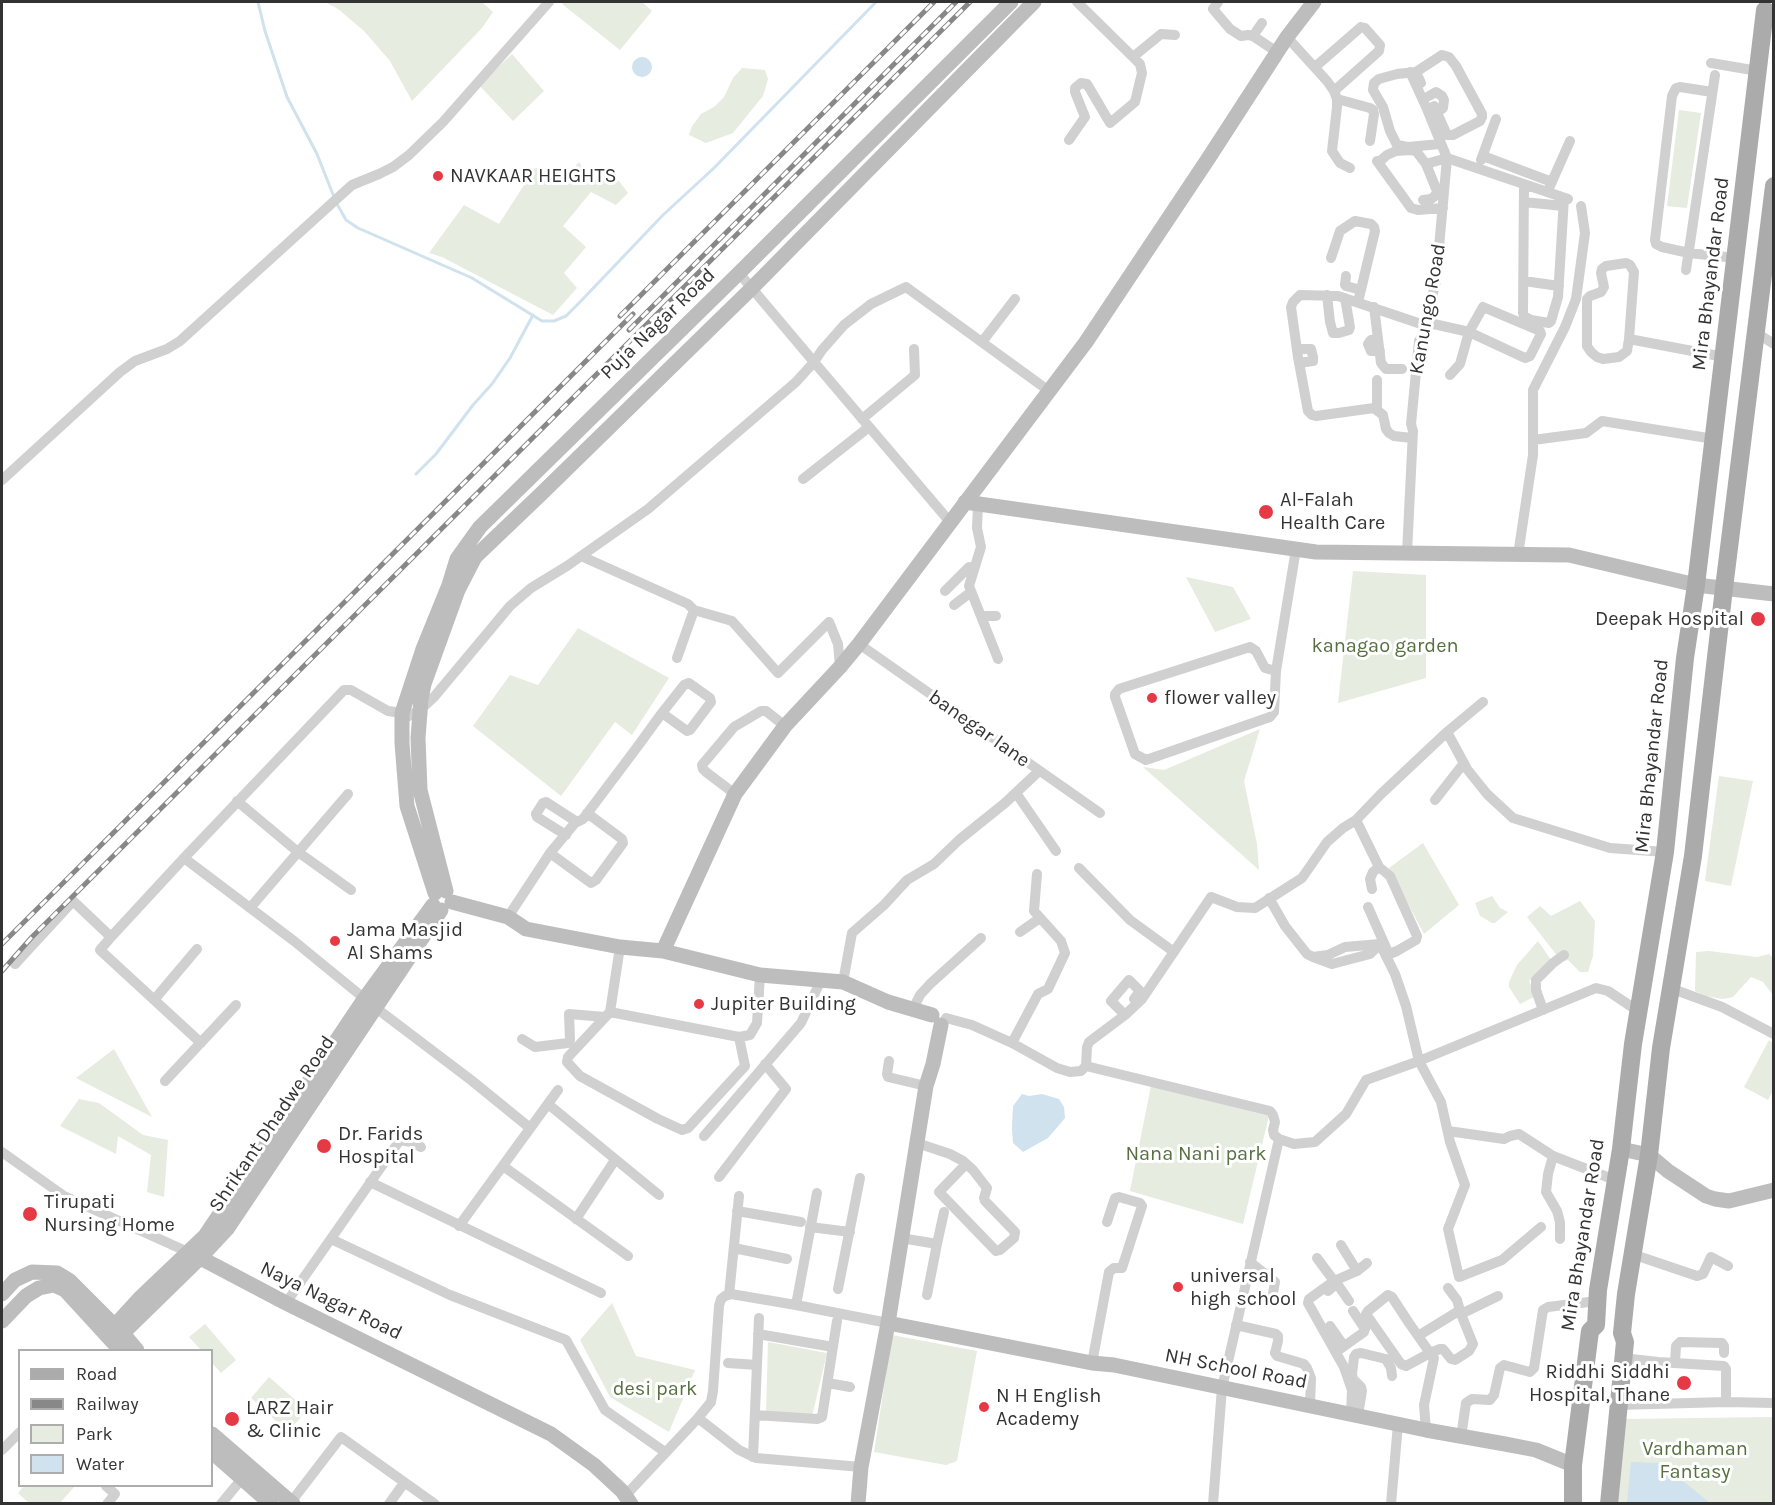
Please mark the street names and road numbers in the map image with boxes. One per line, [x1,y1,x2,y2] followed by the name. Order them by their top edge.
[1687,176,1735,372] street label: Mira Bhayandar Road
[1405,242,1451,376] street label: Kanungo Road
[596,263,720,385] street label: Puja Nagar Road
[1630,658,1674,854] street label: Mira Bhayandar Road
[924,685,1034,773] street label: banegar lane
[204,1031,340,1217] street label: Shrikant Dhadwe Road
[1556,1137,1610,1333] street label: Mira Bhayandar Road
[256,1256,406,1346] street label: Naya Nagar Road
[1163,1343,1309,1395] street label: NH School Road

